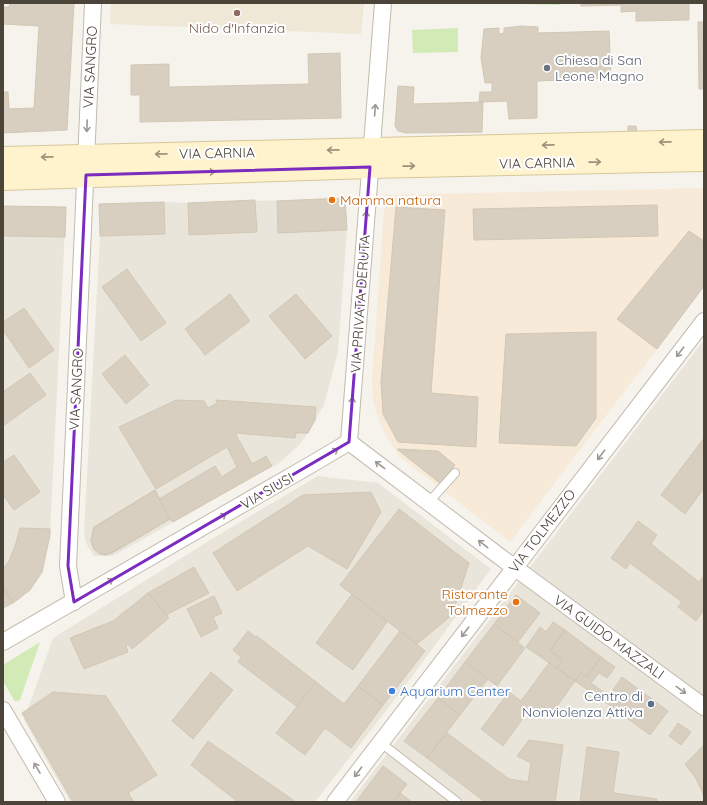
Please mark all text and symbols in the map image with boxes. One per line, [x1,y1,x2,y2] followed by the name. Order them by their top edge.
[232,8,242,18] marker: Nido d'Infanzia
[189,19,285,37] place label: Nido d'Infanzia
[79,25,101,109] street label: VIA SANGRO
[555,51,644,85] place label: Chiesa di San Leone Magno
[542,63,552,73] marker: Chiesa di San Leone Magno
[371,104,379,117] one-way arrow
[83,119,90,132] one-way arrow
[659,138,672,146] one-way arrow
[542,141,555,149] one-way arrow
[179,143,255,163] street label: VIA CARNIA
[327,146,340,154] one-way arrow
[155,150,168,158] one-way arrow
[41,153,54,161] one-way arrow
[499,153,575,173] street label: VIA CARNIA
[588,158,601,166] one-way arrow
[402,162,415,170] one-way arrow
[202,168,215,176] one-way arrow
[340,191,441,209] place label: Mamma natura
[327,195,337,205] marker: Mamma natura
[363,211,370,224] one-way arrow
[346,234,374,374] street label: VIA PRIVATA DERUTA
[676,346,685,357] one-way arrow
[65,347,87,431] street label: VIA SANGRO
[349,397,356,410] one-way arrow
[327,447,339,455] one-way arrow
[597,449,605,460] one-way arrow
[375,461,386,470] one-way arrow
[237,469,297,513] street label: VIA SIUSI
[505,485,580,576] street label: VIA TOLMEZZO
[215,513,227,521] one-way arrow
[478,540,489,549] one-way arrow
[102,578,114,586] one-way arrow
[442,585,508,619] place label: Ristorante Tolmezzo
[550,591,668,683] street label: VIA GUIDO MAZZALI
[511,597,521,607] marker: Ristorante Tolmezzo
[461,626,470,637] one-way arrow
[400,682,511,700] place label: Aquarium Center
[387,686,397,696] marker: Aquarium Center
[676,686,687,694] one-way arrow
[522,687,643,721] place label: Centro di Nonviolenza Attiva
[646,699,656,709] marker: Centro di Nonviolenza Attiva
[32,762,40,774] one-way arrow
[354,767,362,778] one-way arrow

